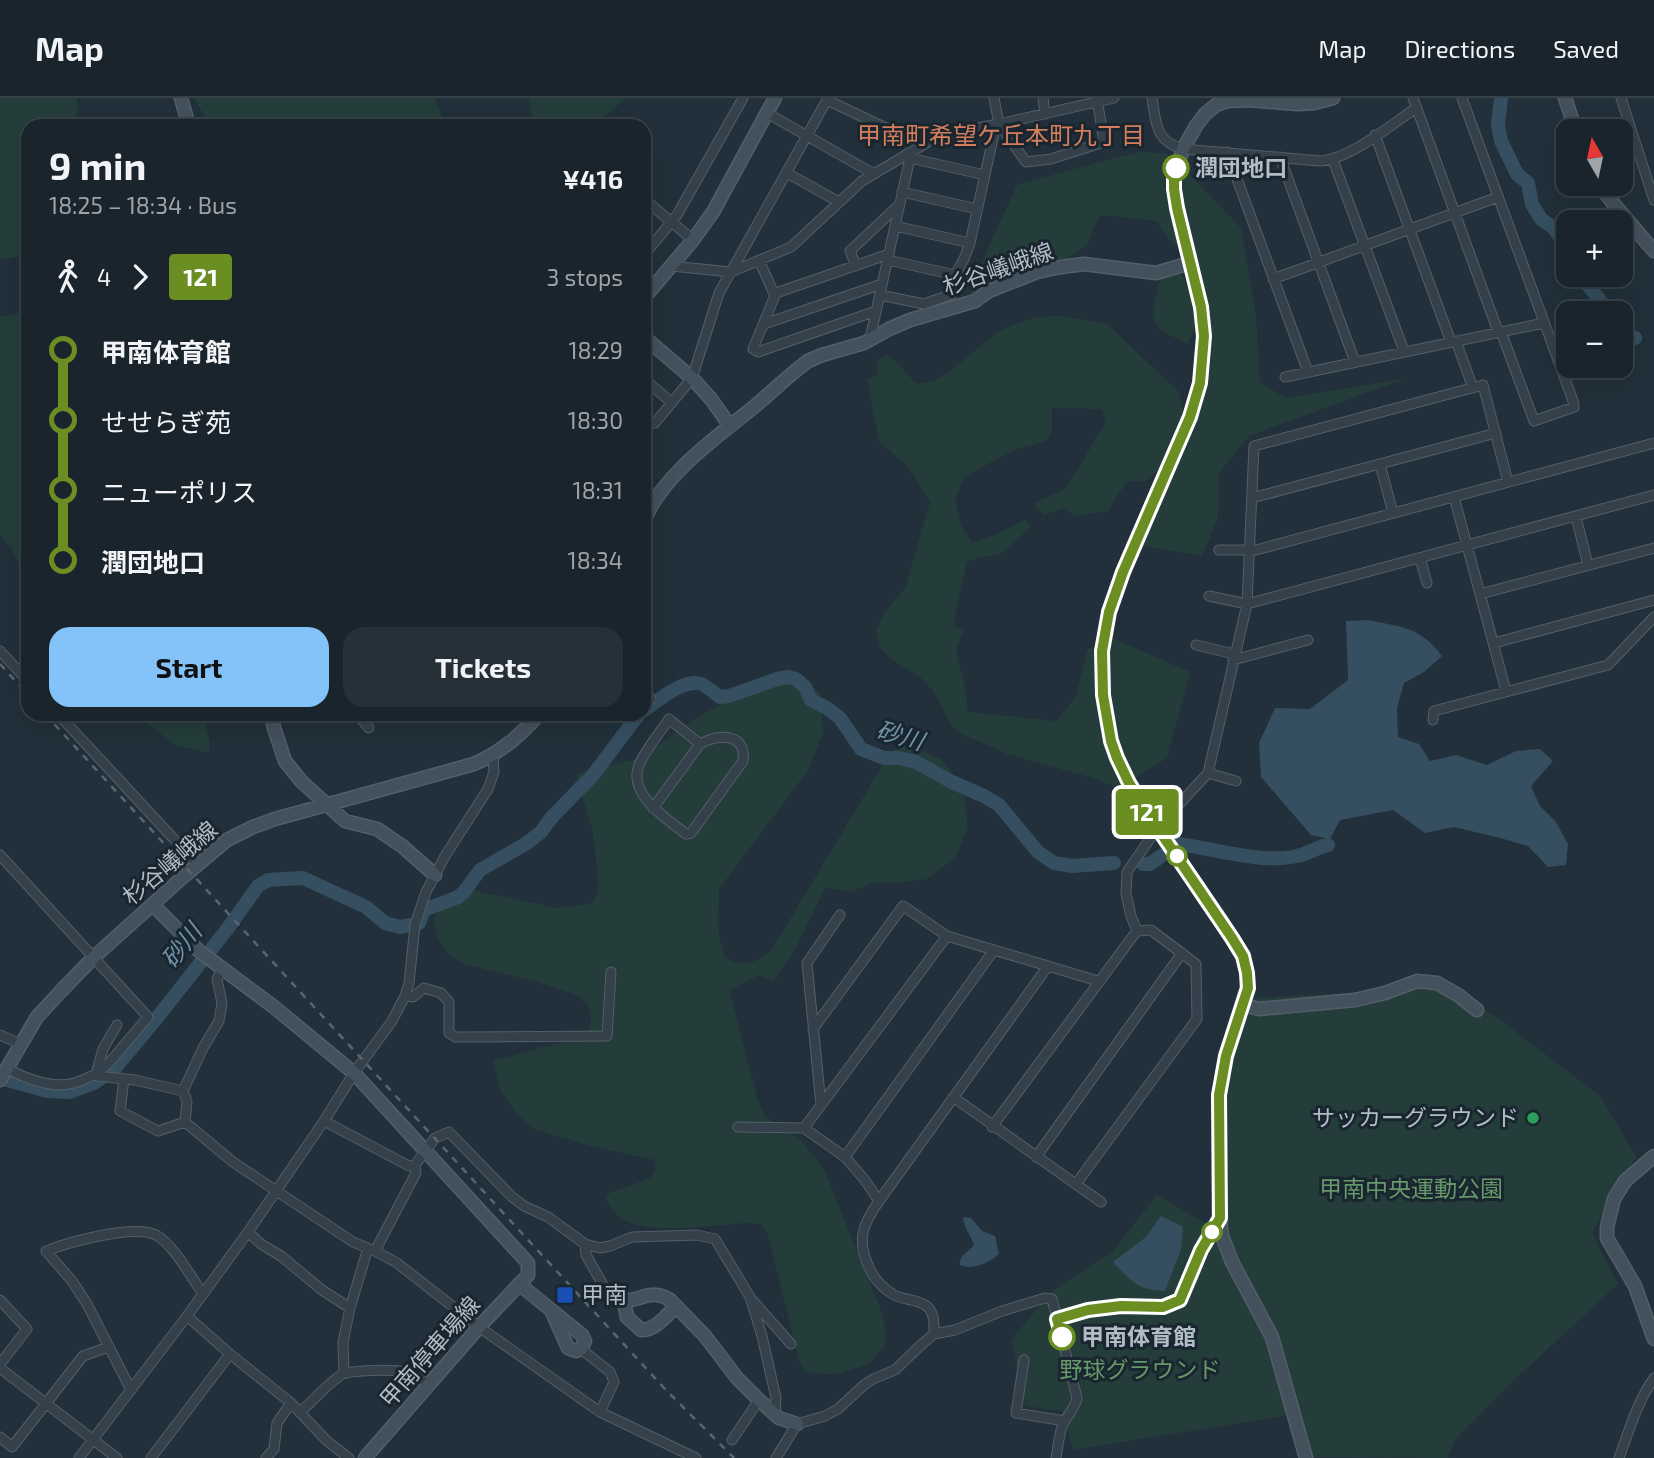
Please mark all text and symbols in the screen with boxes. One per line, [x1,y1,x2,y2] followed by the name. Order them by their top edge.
[35,28,104,68] text: Map
[1318,34,1366,63] text: Map
[1404,34,1515,63] text: Directions
[1553,34,1619,63] text: Saved
[1556,119,1633,196] north arrow
[1556,119,1633,378] map controls
[857,120,1145,149] district label: 甲南町希望ケ丘本町九丁目
[49,142,146,188] text: 9 min
[1195,153,1287,181] place label: 潤団地口
[1163,155,1189,181] marker: 潤団地口
[563,163,623,194] text: ¥416
[49,191,237,219] text: 18:25 – 18:34 · Bus
[1556,210,1633,287] button: +
[939,236,1057,300] street label: 杉谷嶬峨線
[49,258,87,296] icon: walk
[121,258,159,296] icon: forward
[183,262,218,291] text: 121
[97,263,111,291] text: 4
[547,263,623,291] text: 3 stops
[1556,301,1633,378] button: −
[101,336,231,367] text: 甲南体育館
[568,336,623,364] text: 18:29
[101,406,231,437] text: せせらぎ苑
[568,406,623,434] text: 18:30
[101,476,257,507] text: ニューポリス
[573,476,623,504] text: 18:31
[101,546,205,577] text: 潤団地口
[568,546,623,574] text: 18:34
[49,627,329,707] button: Start
[343,627,623,707] button: Tickets
[873,714,930,756] water label: 砂川
[1107,789,1187,835] line badge: 121
[1130,797,1164,826] text: 121
[116,815,222,910] street label: 杉谷嶬峨線
[1167,846,1187,866] unlabelled marker
[155,915,209,973] water label: 砂川
[1312,1103,1519,1131] place label: サッカーグラウンド
[1525,1110,1541,1126] marker: サッカーグラウンド
[1319,1174,1503,1202] park label: 甲南中央運動公園
[1202,1222,1222,1242] unlabelled marker
[581,1280,627,1308] place label: 甲南
[555,1285,575,1305] marker: 甲南
[373,1290,485,1413] street label: 甲南停車場線
[1081,1322,1196,1350] place label: 甲南体育館
[1049,1324,1075,1350] marker: 甲南体育館
[1060,1355,1221,1383] park label: 野球グラウンド

